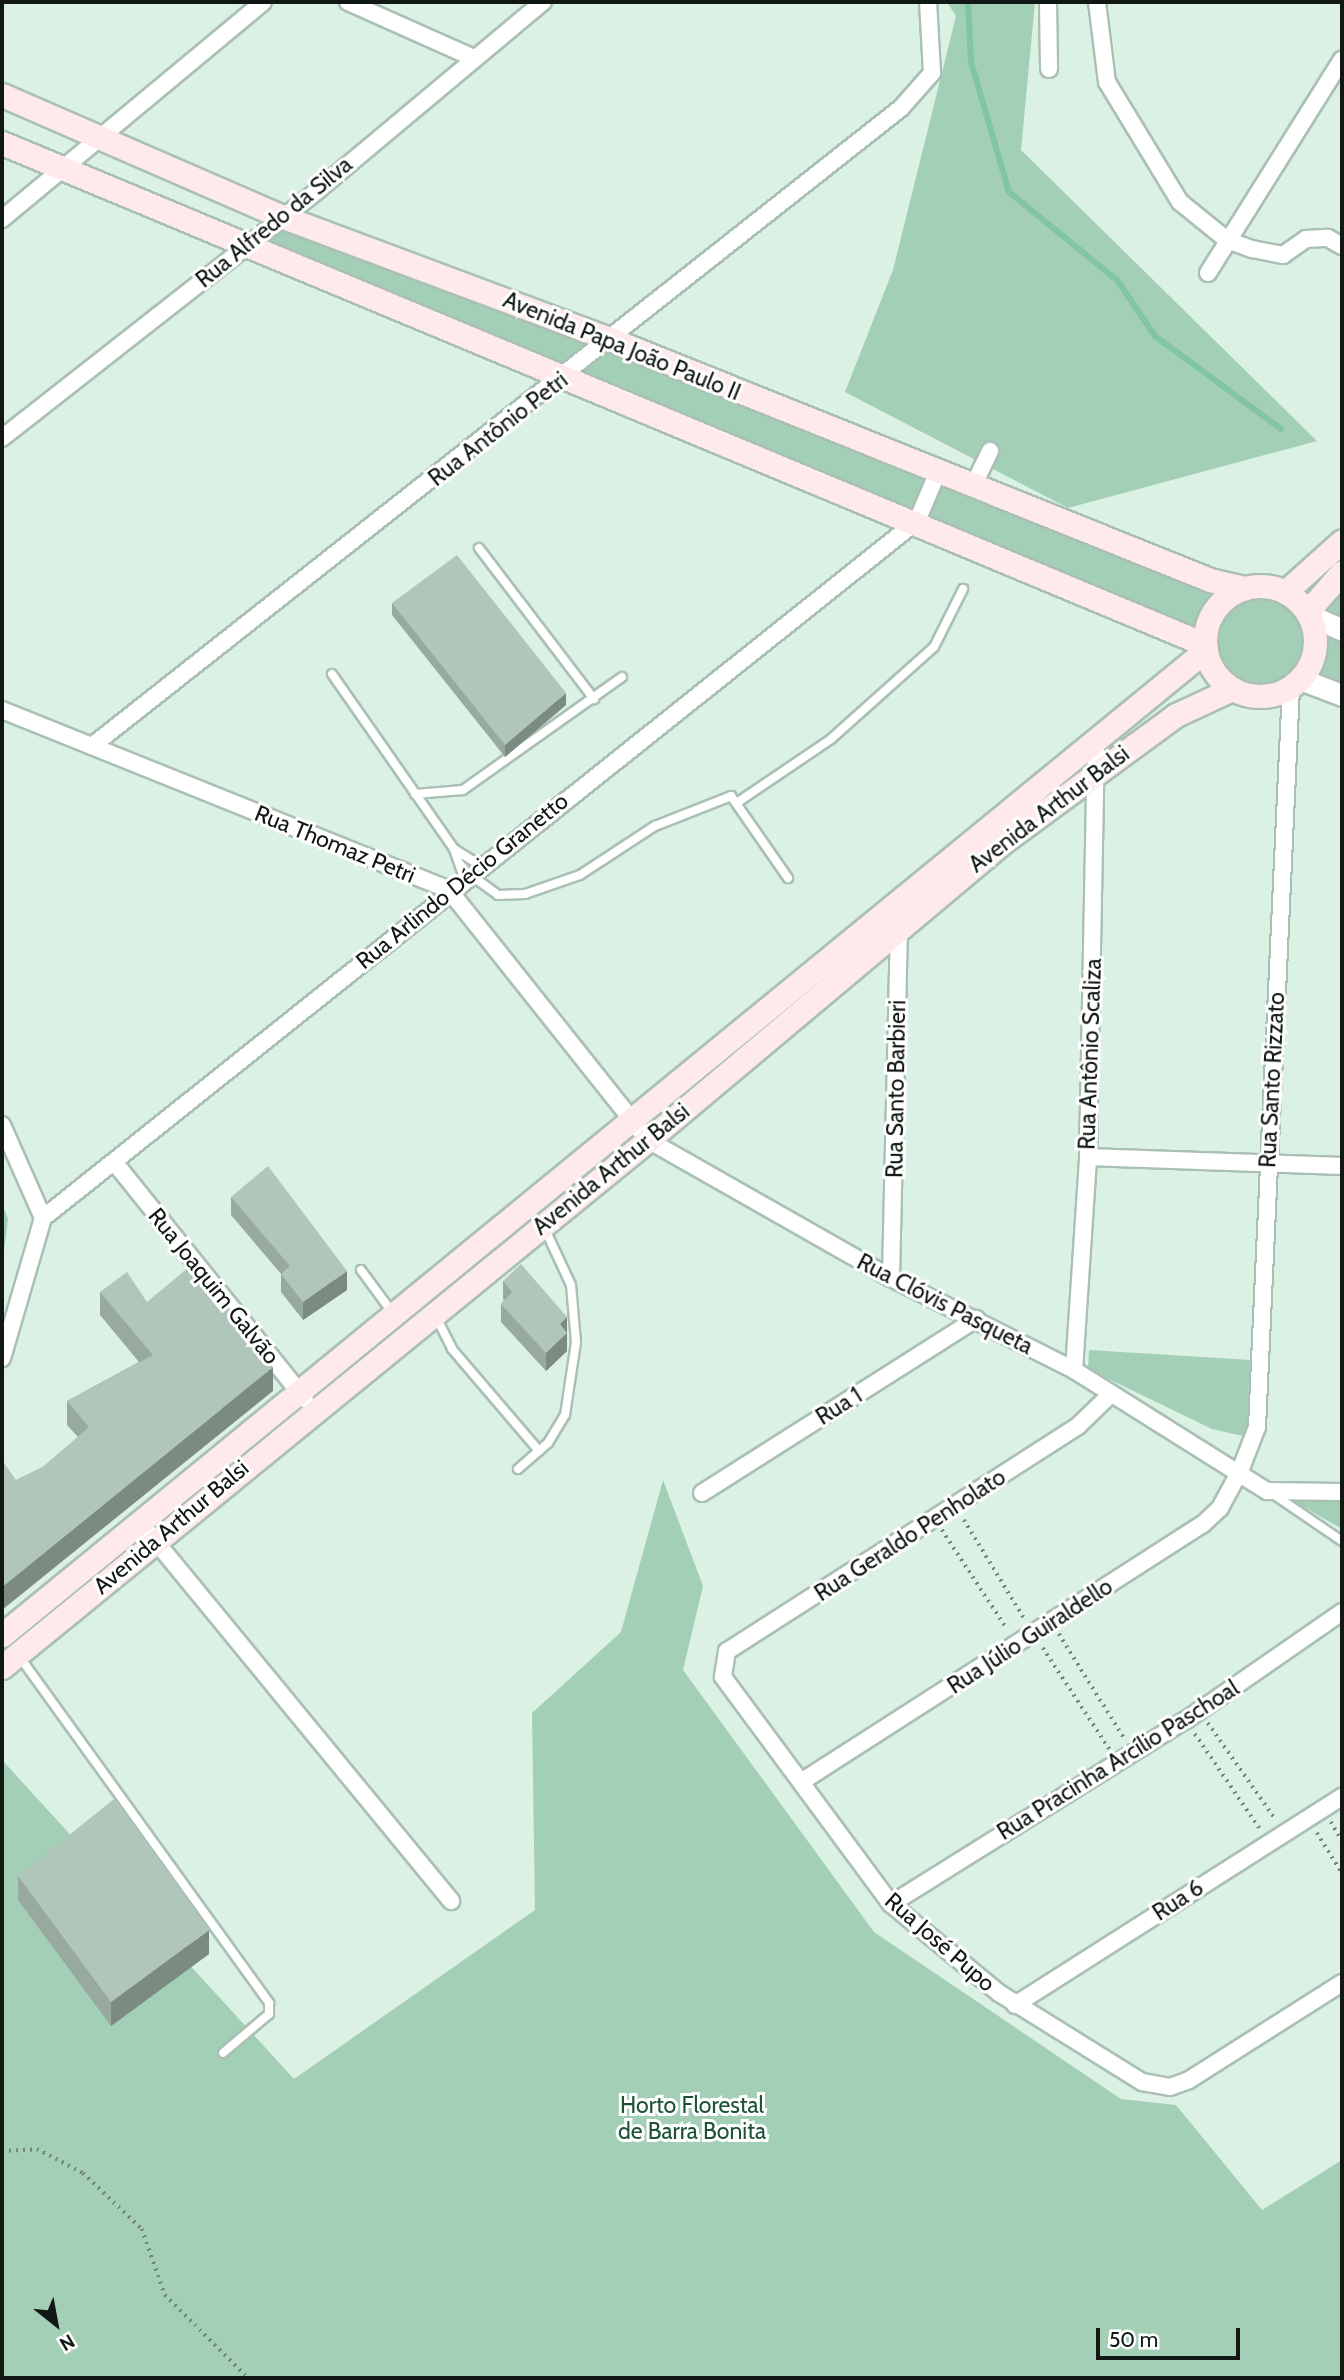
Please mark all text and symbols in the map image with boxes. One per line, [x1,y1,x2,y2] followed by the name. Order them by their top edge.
[190,151,358,293] street label: Rua Alfredo da Silva
[499,286,745,406] street label: Avenida Papa João Paulo II
[423,366,573,492] street label: Rua Antônio Petri
[963,740,1135,878] street label: Avenida Arthur Balsi
[350,787,574,975] street label: Rua Arlindo Décio Granetto
[251,799,419,889] street label: Rua Thomaz Petri
[1073,958,1107,1150] street label: Rua Antônio Scaliza
[1254,991,1290,1169] street label: Rua Santo Rizzato
[881,1000,911,1178] street label: Rua Santo Barbieri
[527,1097,695,1241] street label: Avenida Arthur Balsi
[143,1202,285,1370] street label: Rua Joaquim Galvão
[853,1248,1037,1360] street label: Rua Clóvis Pasqueta
[811,1381,867,1431] street label: Rua 1
[88,1454,254,1600] street label: Avenida Arthur Balsi
[809,1463,1011,1607] street label: Rua Geraldo Penholato
[942,1572,1118,1700] street label: Rua Júlio Guiraldello
[992,1674,1244,1846] street label: Rua Pracinha Arcílio Paschoal
[1147,1873,1209,1927] street label: Rua 6
[879,1887,1001,1997] street label: Rua José Pupo
[618,2091,766,2145] park label: Horto Florestal de Barra Bonita
[21,2289,91,2359] north arrow
[1099,2314,1242,2358] scale bar
[1109,2327,1158,2352] text: 50 m
[55,2329,79,2356] text: N

